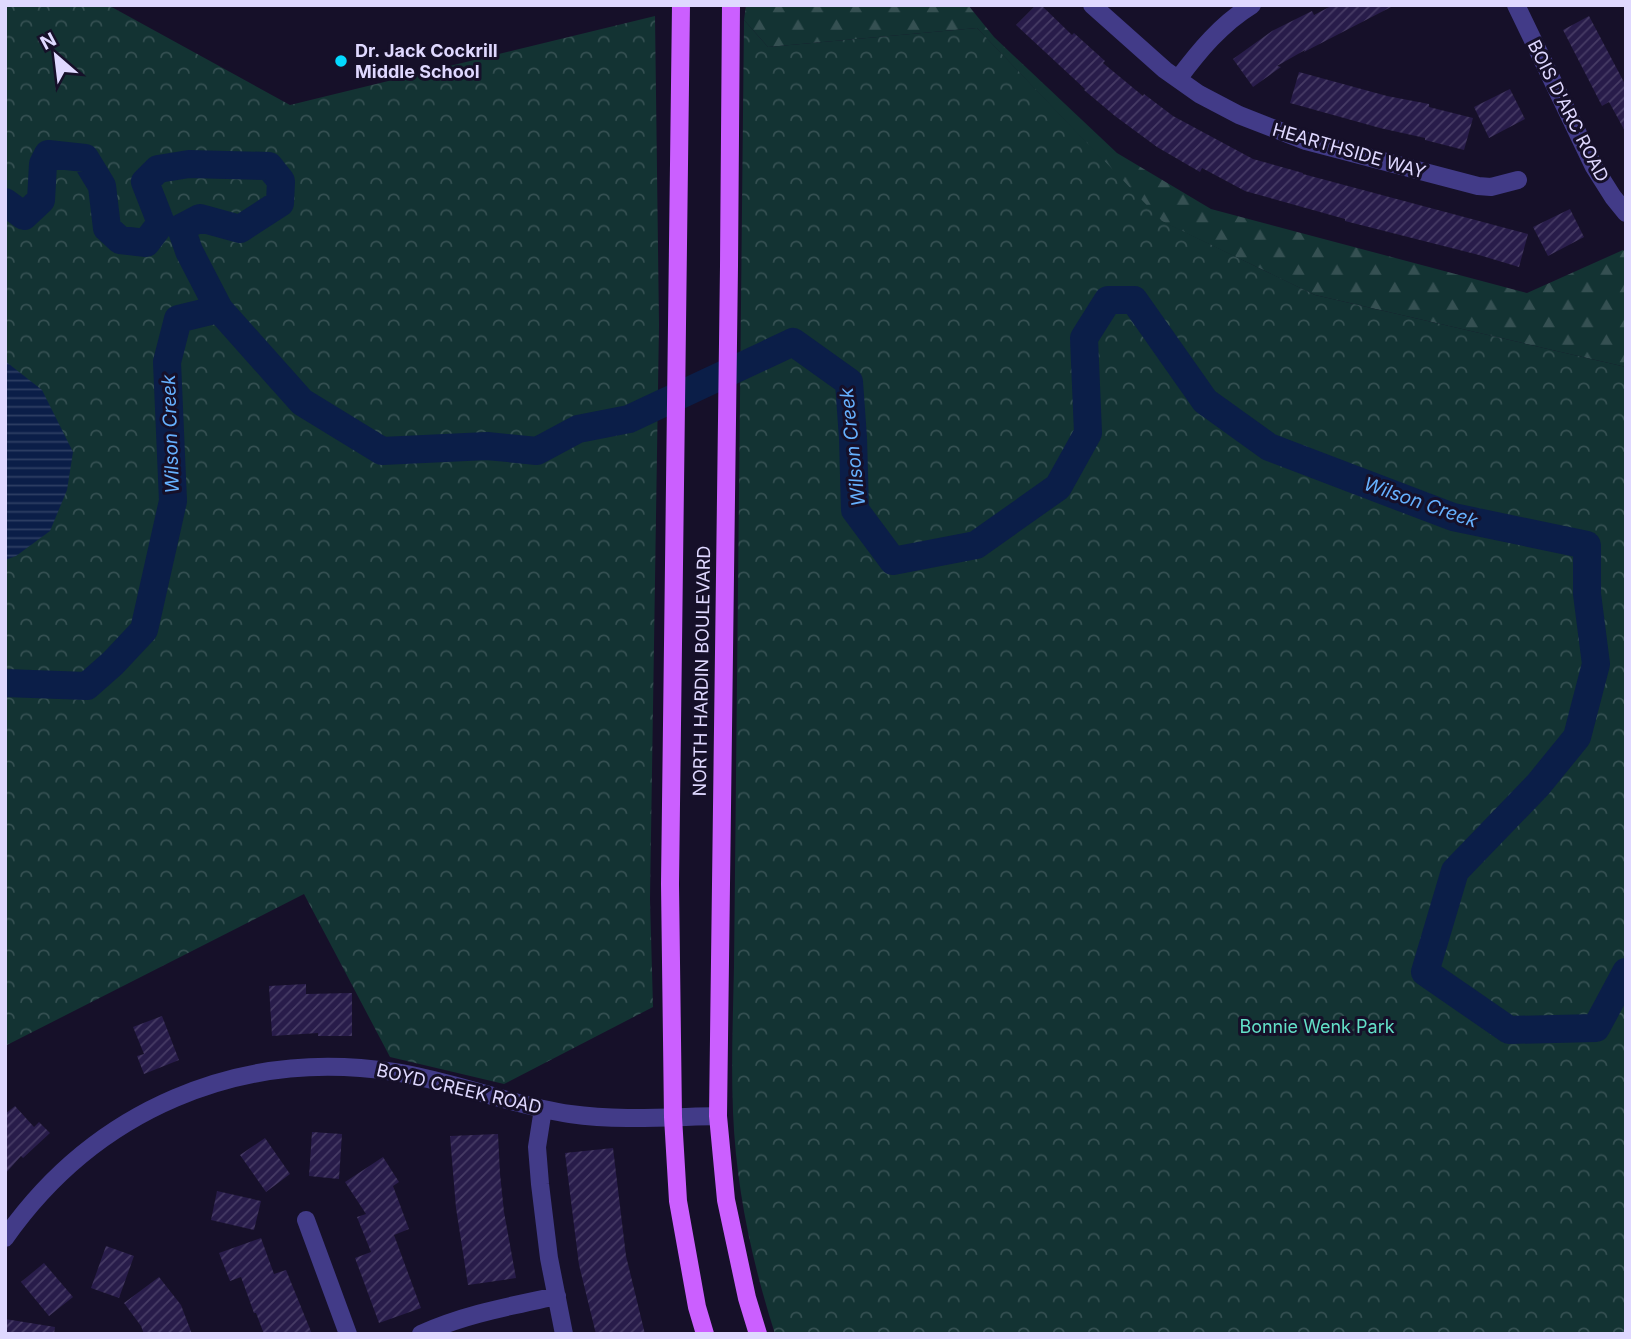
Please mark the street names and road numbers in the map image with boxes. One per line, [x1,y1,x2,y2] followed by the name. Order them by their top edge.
[1524,36,1613,185] street label: BOIS D'ARC ROAD
[1270,119,1428,182] street label: HEARTHSIDE WAY
[689,545,714,797] street label: NORTH HARDIN BOULEVARD
[374,1059,544,1118] street label: BOYD CREEK ROAD

